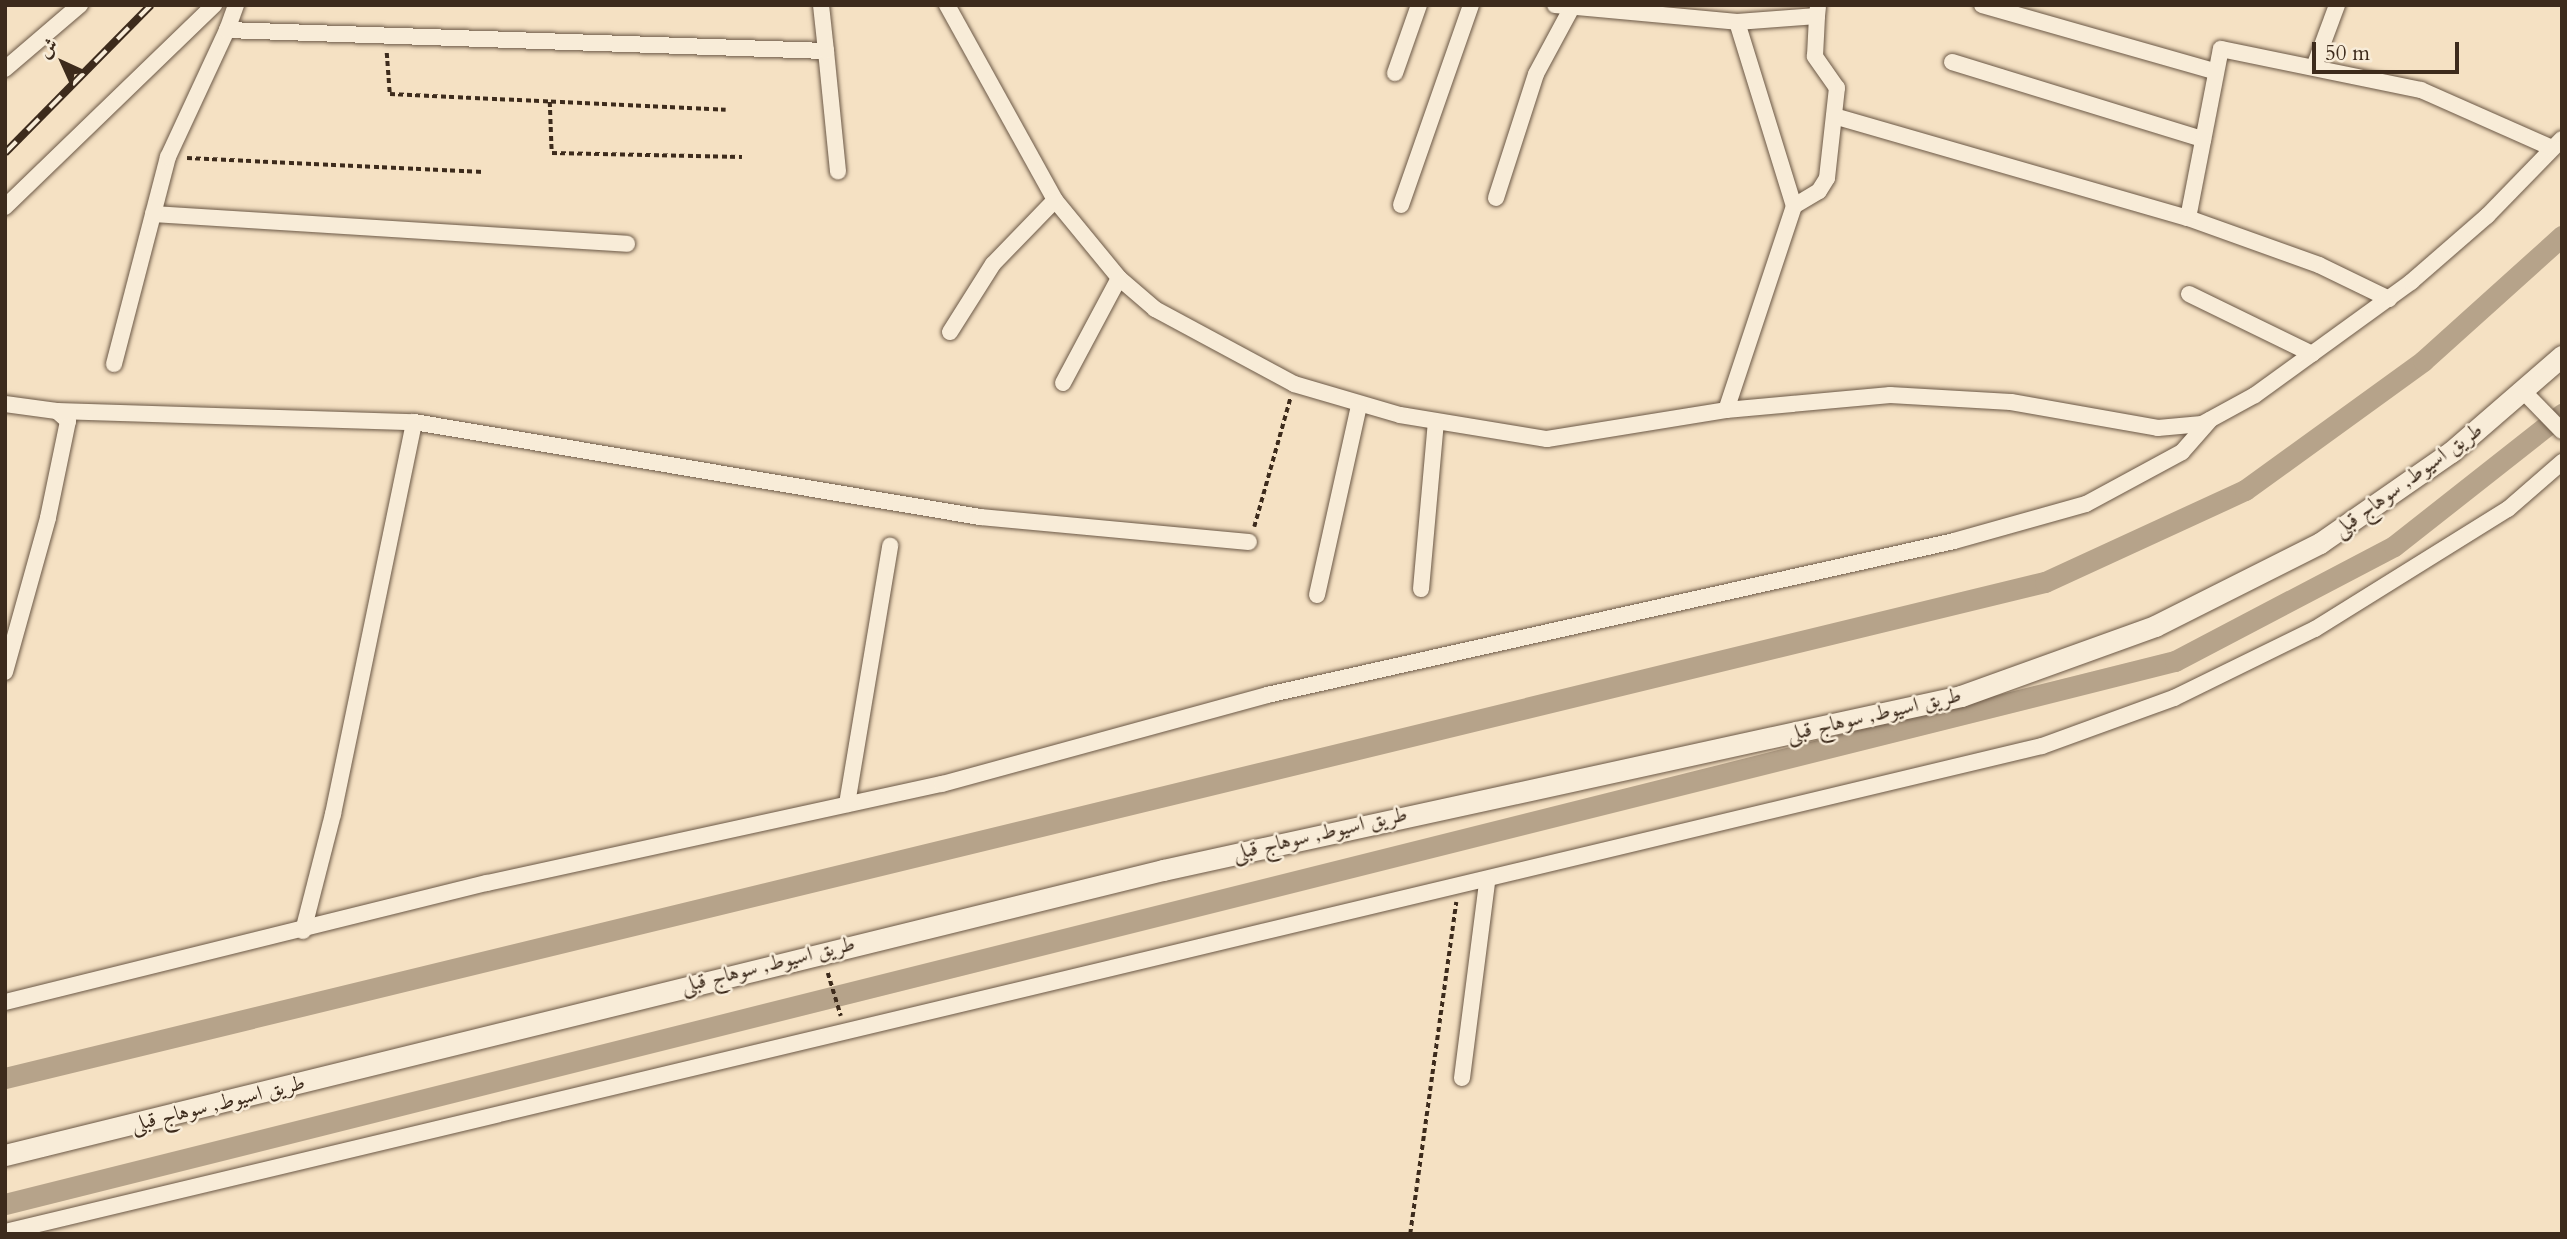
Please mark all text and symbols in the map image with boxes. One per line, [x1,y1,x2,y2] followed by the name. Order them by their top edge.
[28,28,98,98] north arrow
[2315,28,2462,72] scale bar
[32,32,64,64] text: ش
[2325,39,2370,68] text: 50 m
[2328,417,2488,543] street label: طريق اسيوط, سوهاج قبلى
[1784,683,1964,747] street label: طريق اسيوط, سوهاج قبلى
[1230,802,1410,866] street label: طريق اسيوط, سوهاج قبلى
[678,931,858,999] street label: طريق اسيوط, سوهاج قبلى
[128,1070,308,1138] street label: طريق اسيوط, سوهاج قبلى

